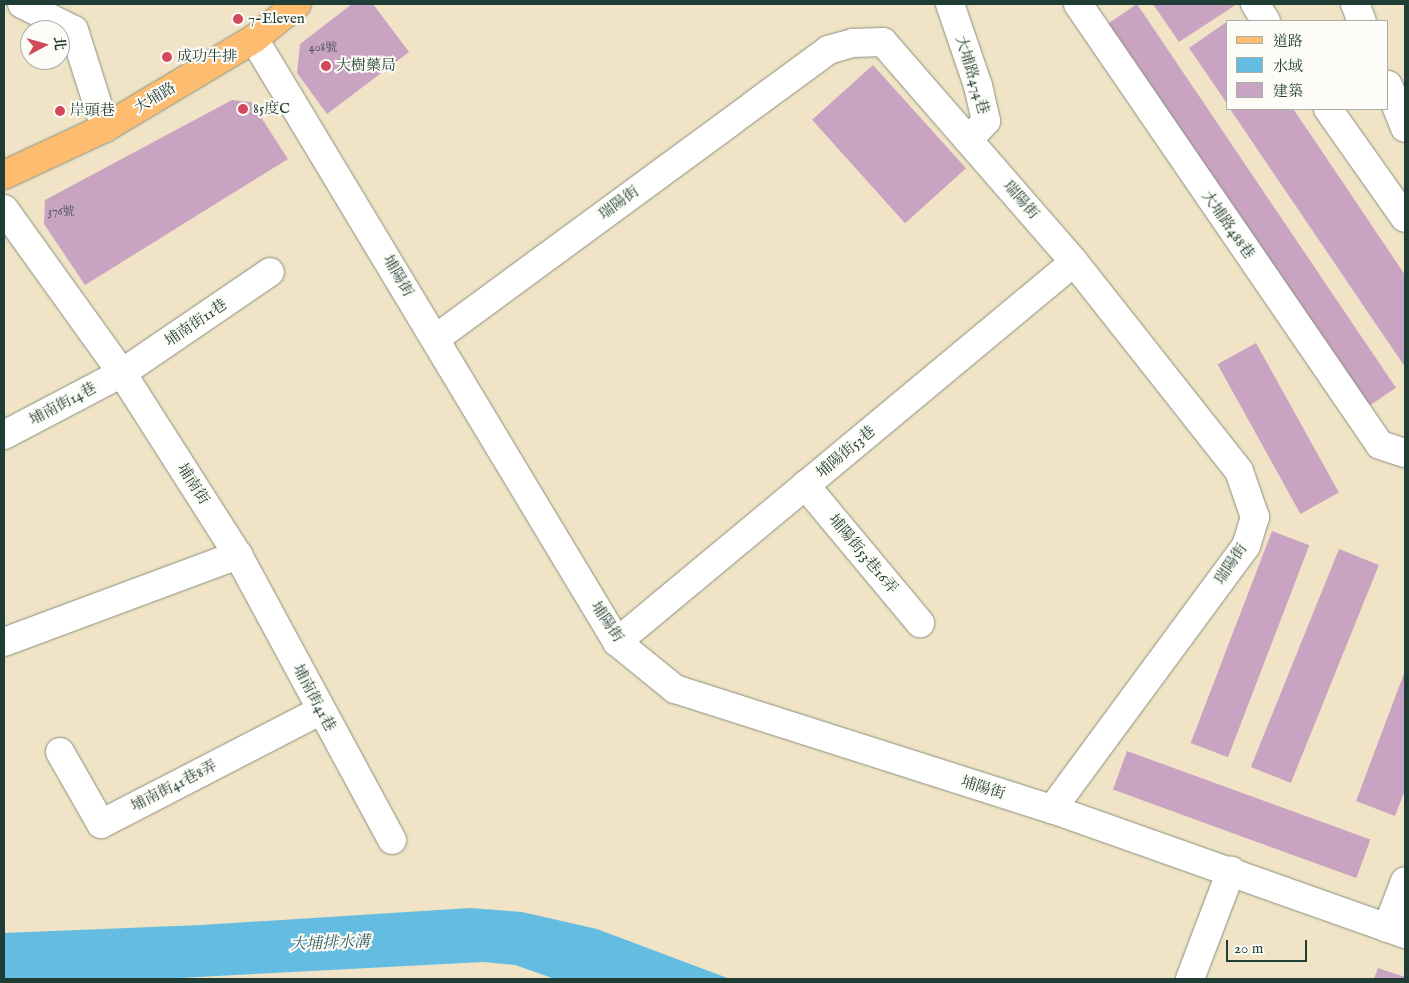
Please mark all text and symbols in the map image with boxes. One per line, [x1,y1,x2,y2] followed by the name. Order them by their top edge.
[248,10,305,28] place label: 7-Eleven
[232,13,244,25] marker: 7-Eleven
[20,20,70,70] north arrow
[1226,20,1389,110] legend
[1273,32,1303,51] text: 道路
[952,34,992,116] street label: 大埔路474巷
[49,36,69,51] text: 北
[309,41,337,55] house number: 408號
[177,48,237,66] place label: 成功牛排
[161,51,173,63] marker: 成功牛排
[336,57,396,75] place label: 大樹藥局
[1273,57,1303,76] text: 水域
[320,60,332,72] marker: 大樹藥局
[131,79,179,117] street label: 大埔路
[1273,82,1303,101] text: 建築
[253,100,290,118] place label: 85度C
[70,102,115,120] place label: 岸頭巷
[237,103,249,115] marker: 85度C
[54,105,66,117] marker: 岸頭巷
[999,177,1043,223] street label: 瑞陽街
[596,182,642,224] street label: 瑞陽街
[1198,187,1258,263] street label: 大埔路488巷
[47,205,75,219] house number: 376號
[379,252,417,300] street label: 埔陽街
[161,296,231,350] street label: 埔南街11巷
[27,379,99,429] street label: 埔南街14巷
[813,422,879,482] street label: 埔陽街53巷
[173,460,213,508] street label: 埔南街
[825,511,901,597] street label: 埔陽街53巷16弄
[1211,540,1251,588] street label: 瑞陽街
[587,598,627,646] street label: 埔陽街
[289,662,339,734] street label: 埔南街41巷
[128,757,220,815] street label: 埔南街41巷8弄
[959,773,1007,803] street label: 埔陽街
[1229,930,1310,962] scale bar
[290,933,370,955] water label: 大埔排水溝
[1234,939,1263,958] text: 20 m

